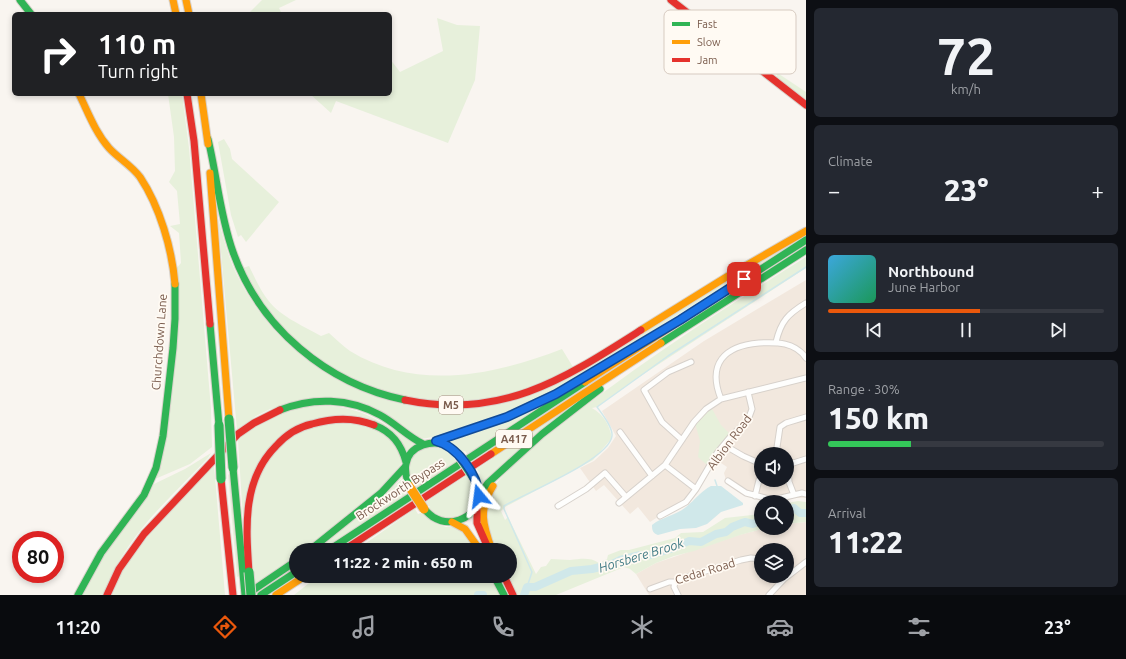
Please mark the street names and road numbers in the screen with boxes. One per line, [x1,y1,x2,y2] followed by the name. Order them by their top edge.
[149,293,169,391] street label: Churchdown Lane
[439,396,463,414] road number: M5
[704,412,754,472] street label: Albion Road
[496,430,532,448] road number: A417
[353,455,447,523] street label: Brockworth Bypass
[673,556,737,586] street label: Cedar Road

